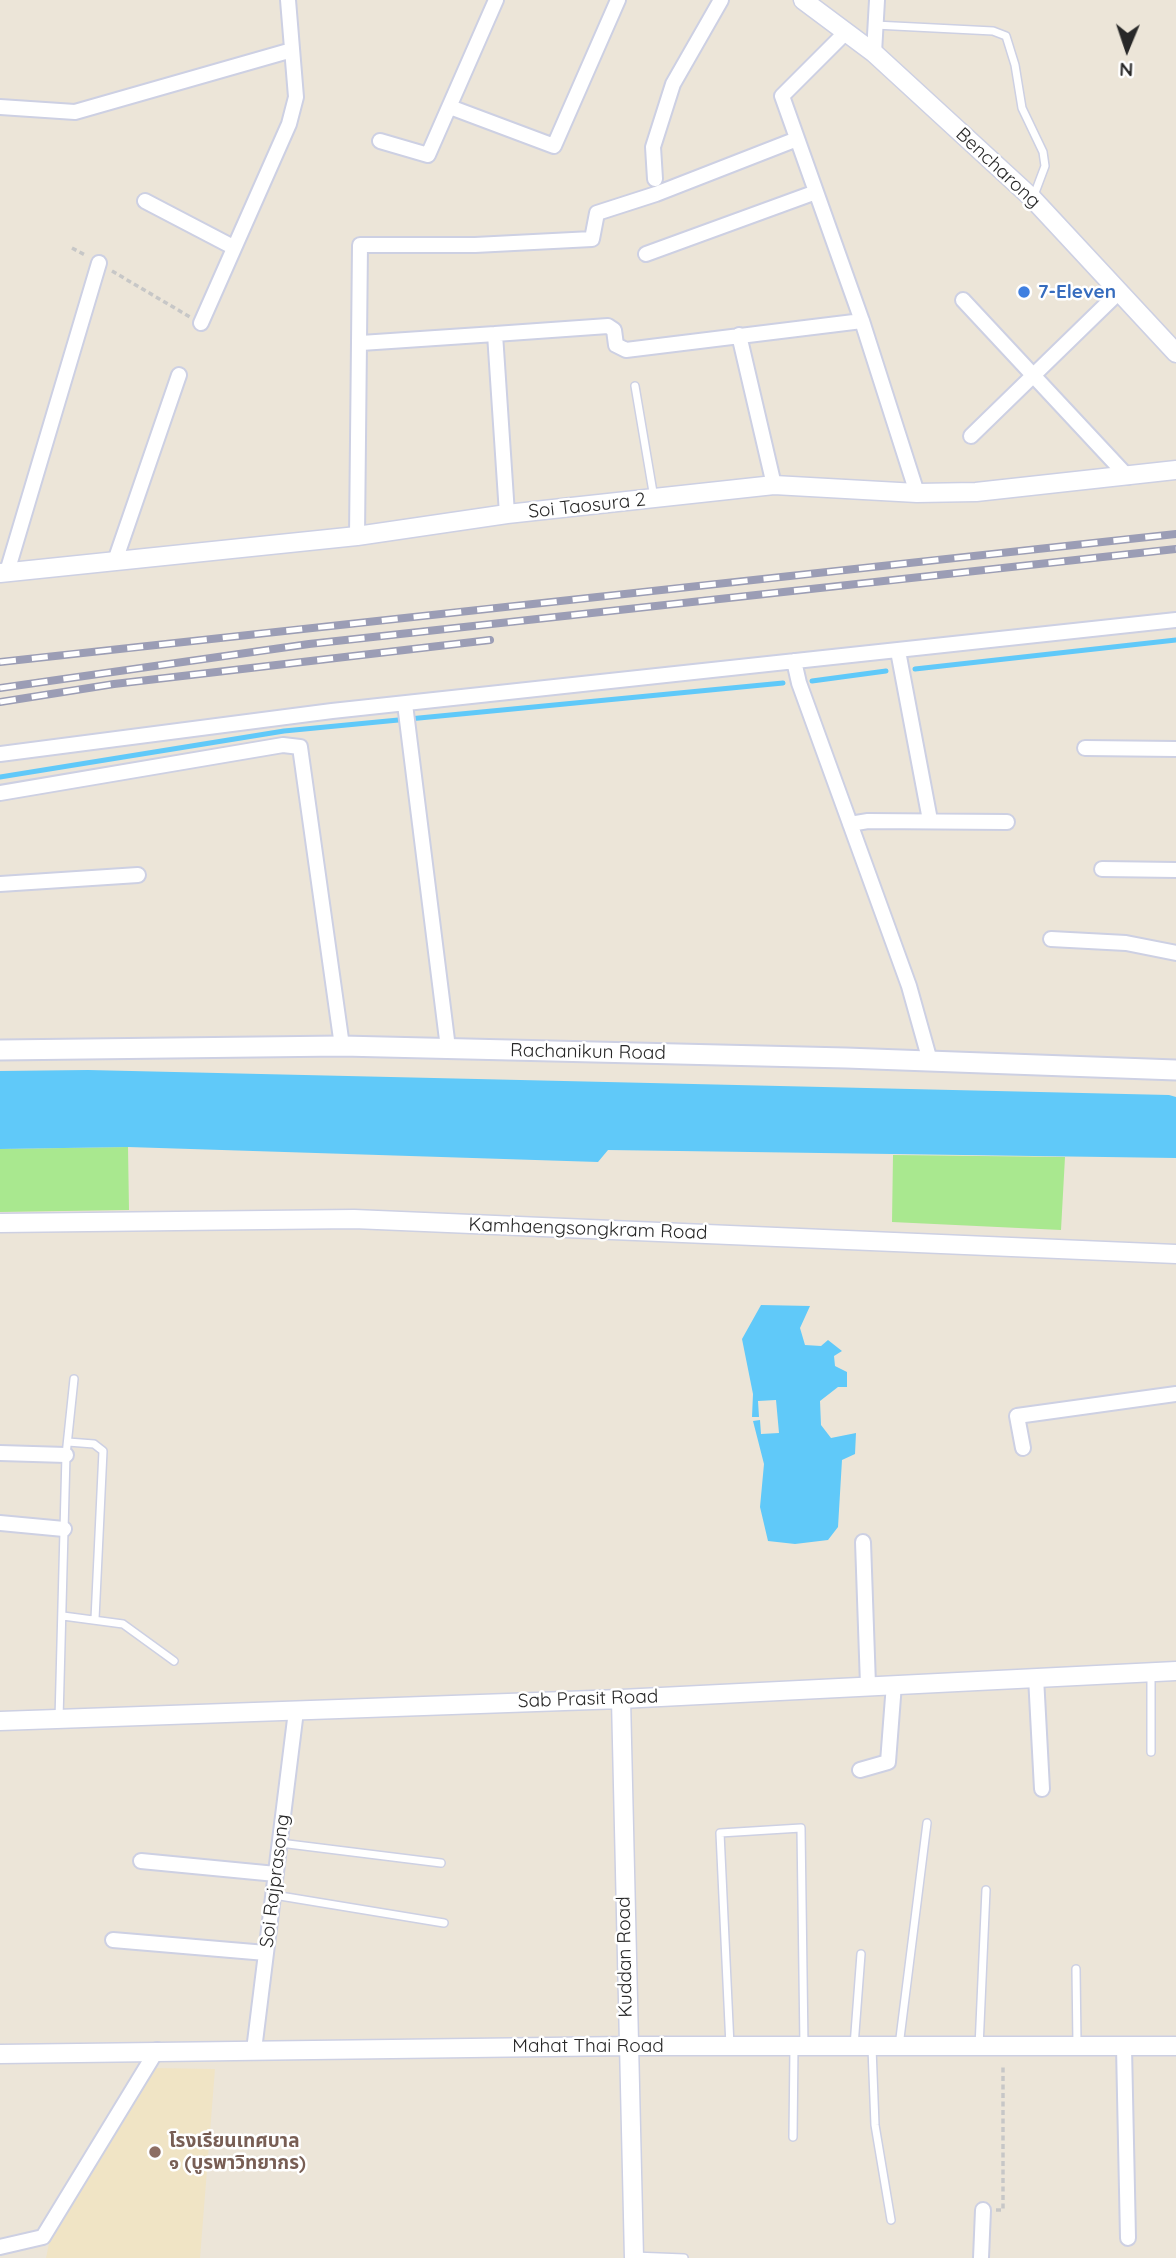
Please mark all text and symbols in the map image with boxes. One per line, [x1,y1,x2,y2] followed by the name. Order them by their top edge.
[1092,14,1162,84] north arrow
[1119,58,1134,82] text: N
[951,123,1045,213] street label: Bencharong
[1038,281,1116,303] place label: 7-Eleven
[1016,284,1032,300] marker: 7-Eleven
[527,488,647,524] street label: Soi Taosura 2
[510,1039,666,1065] street label: Rachanikun Road
[468,1213,708,1245] street label: Kamhaengsongkram Road
[517,1685,659,1713] street label: Sab Prasit Road
[256,1813,294,1949] street label: Soi Rajprasong
[613,1896,637,2018] street label: Kuddan Road
[512,2035,664,2057] street label: Mahat Thai Road
[169,2130,306,2174] place label: โรงเรียนเทศบาล ๑ (บูรพาวิทยากร)
[147,2144,163,2160] marker: โรงเรียนเทศบาล ๑ (บูรพาวิทยากร)

